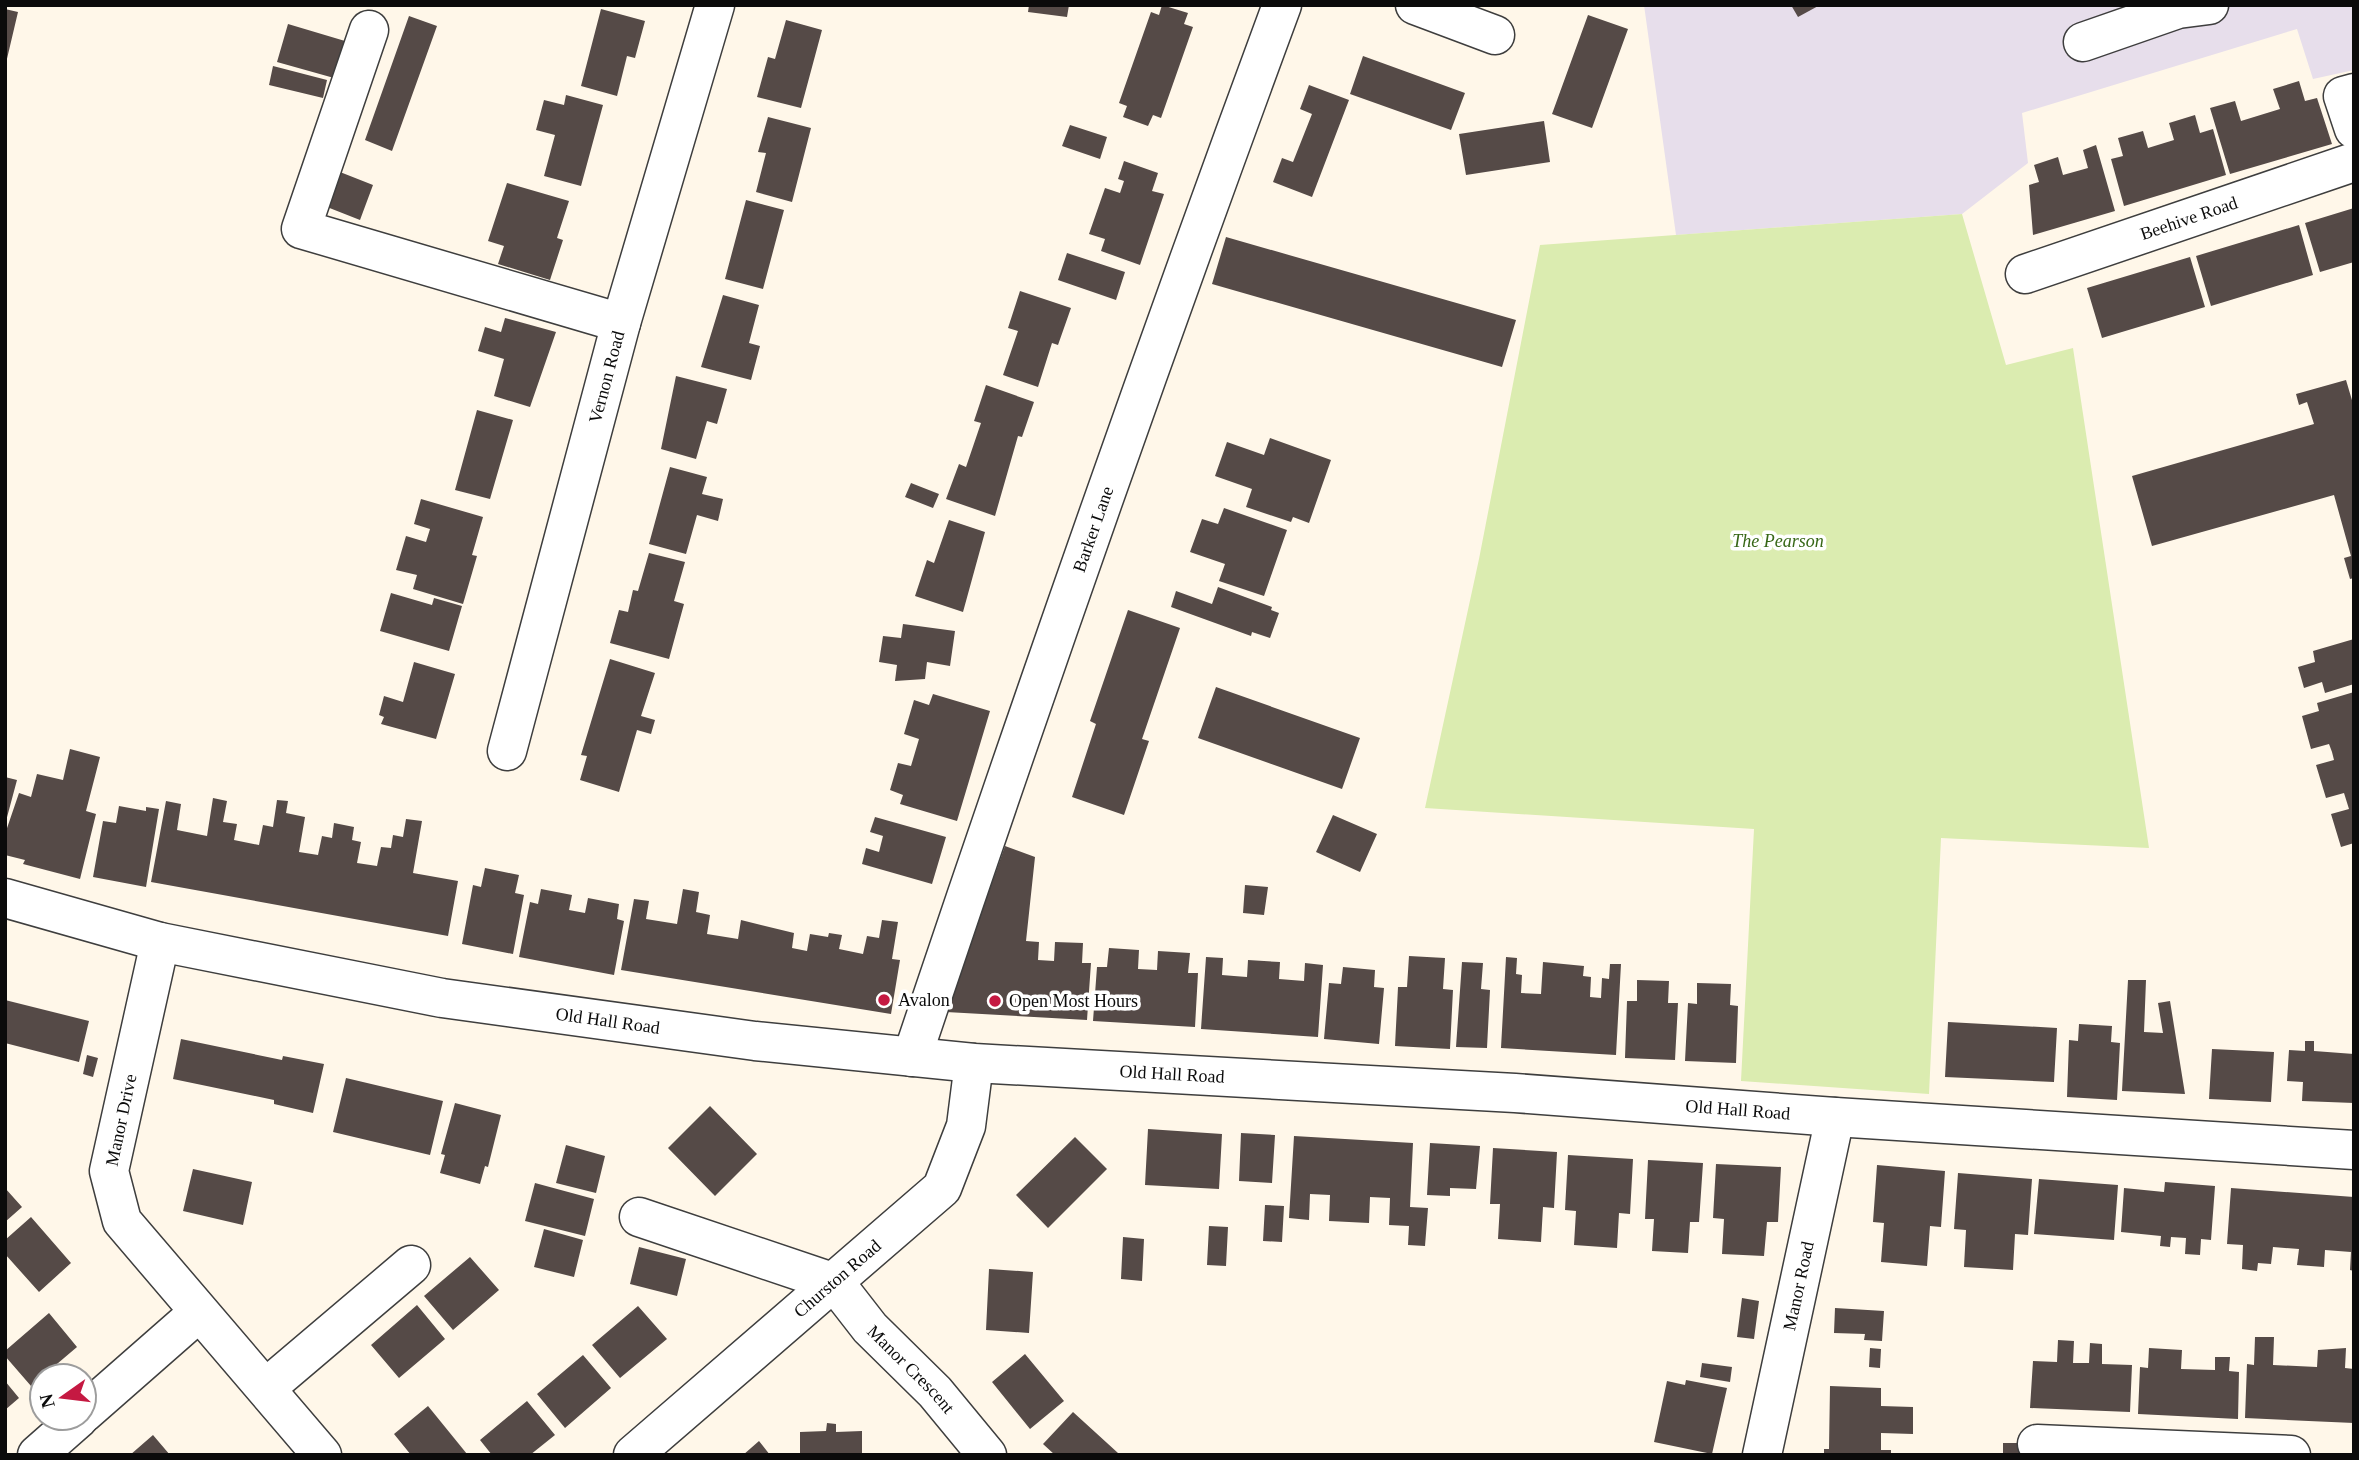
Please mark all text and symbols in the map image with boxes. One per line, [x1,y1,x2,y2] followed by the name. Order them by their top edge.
[2137,192,2240,244] street label: Beehive Road
[585,329,628,425] street label: Vernon Road
[1069,484,1117,575] street label: Barker Lane
[1732,531,1824,551] park label: The Pearson
[898,990,950,1010] place label: Avalon
[1009,991,1138,1011] place label: Open Most Hours
[876,992,892,1008] marker: Avalon
[987,993,1003,1009] marker: Open Most Hours
[554,1004,661,1038] street label: Old Hall Road
[1119,1061,1225,1087] street label: Old Hall Road
[102,1072,140,1168] street label: Manor Drive
[1685,1096,1791,1124] street label: Old Hall Road
[790,1235,885,1322] street label: Churston Road
[1779,1240,1818,1332] street label: Manor Road
[863,1321,958,1417] street label: Manor Crescent
[28,1362,98,1432] north arrow
[35,1392,59,1410] text: N

